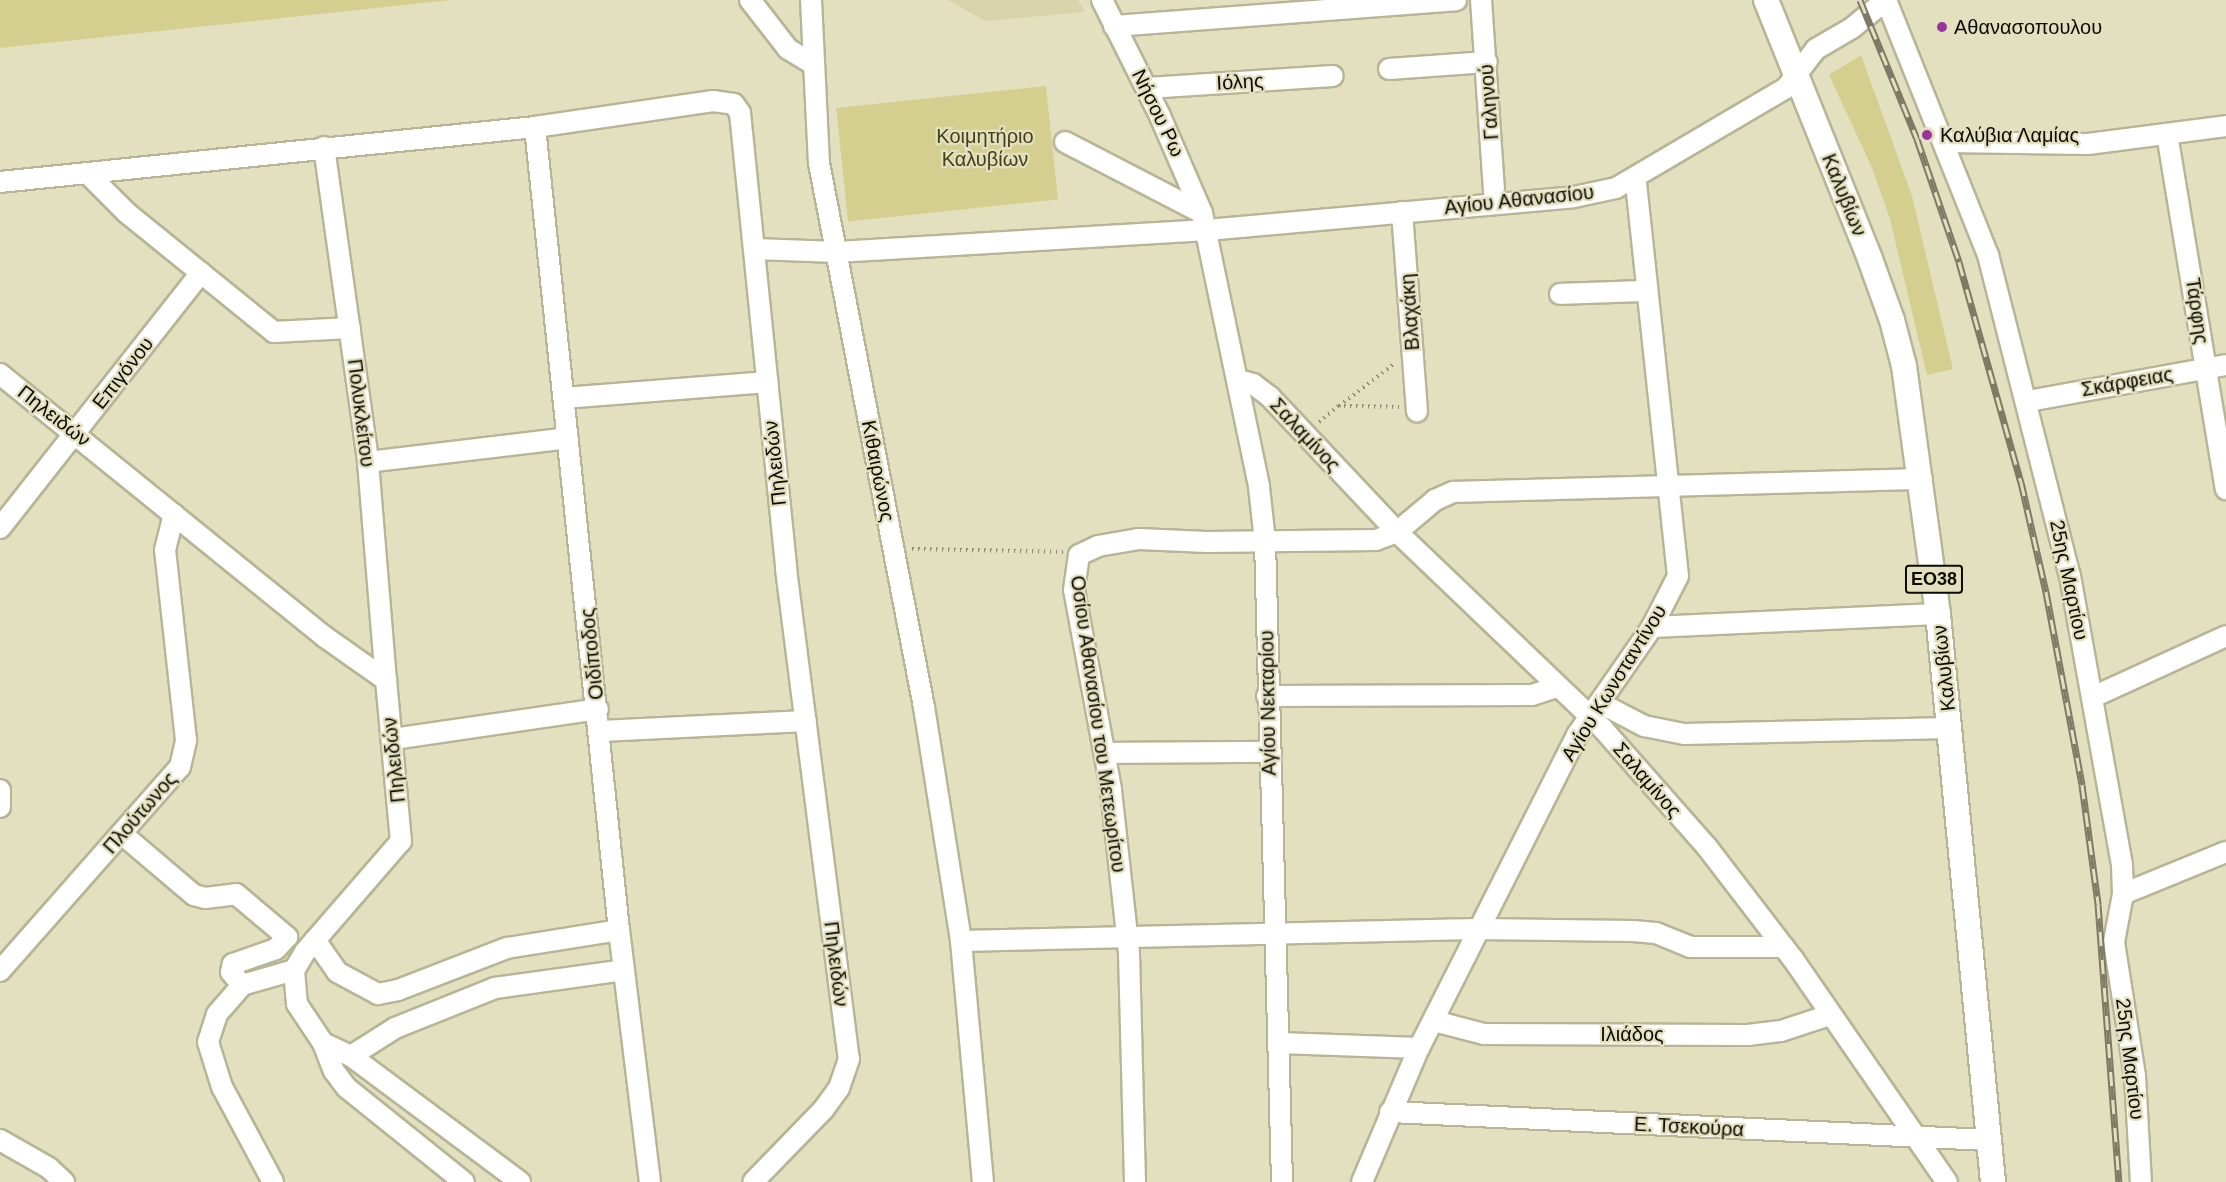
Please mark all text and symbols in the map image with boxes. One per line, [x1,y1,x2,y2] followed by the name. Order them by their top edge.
[1954,15,2102,39] place label: Αθανασοπουλου
[1935,20,1949,34] marker: Αθανασοπουλου
[1474,63,1504,141] street label: Γαληνού
[1127,65,1189,161] street label: Νήσου Ρω
[1216,69,1264,95] street label: Ιόλης
[1940,123,2080,147] place label: Καλύβια Λαμίας
[936,125,1034,172] park label: Κοιμητήριο Καλυβίων
[1918,126,1936,144] marker: Καλύβια Λαμίας
[1817,150,1871,240] street label: Καλυβίων
[1442,180,1596,220] street label: Αγίου Αθανασίου
[1395,273,1425,351] street label: Βλαχάκη
[2180,276,2214,346] street label: Τάρφης
[87,332,159,414] street label: Επιγόνου
[342,358,380,468] street label: Πολυκλείτου
[2079,362,2175,402] street label: Σκάρφειας
[13,380,95,452] street label: Πηλειδών
[1265,393,1345,477] street label: Σαλαμίνος
[856,418,900,524] street label: Κιθαιρώνος
[759,419,791,507] street label: Πηλειδών
[2045,518,2093,642] street label: 25ης Μαρτίου
[1904,564,1964,594] road number: ΕΟ38
[1065,573,1131,875] street label: Οσίου Αθανασίου του Μετεωρίτου
[1556,600,1672,766] street label: Αγίου Κωνσταντίνου
[575,607,609,701] street label: Οιδίποδος
[1928,624,1960,712] street label: Καλυβίων
[1255,630,1281,776] street label: Αγίου Νεκταρίου
[378,716,410,804] street label: Πηλειδών
[1608,737,1686,823] street label: Σαλαμίνος
[98,767,182,859] street label: Πλούτωνος
[819,920,853,1008] street label: Πηλειδών
[2111,997,2149,1121] street label: 25ης Μαρτίου
[1600,1022,1664,1046] street label: Ιλιάδος
[1633,1112,1745,1142] street label: Ε. Τσεκούρα

